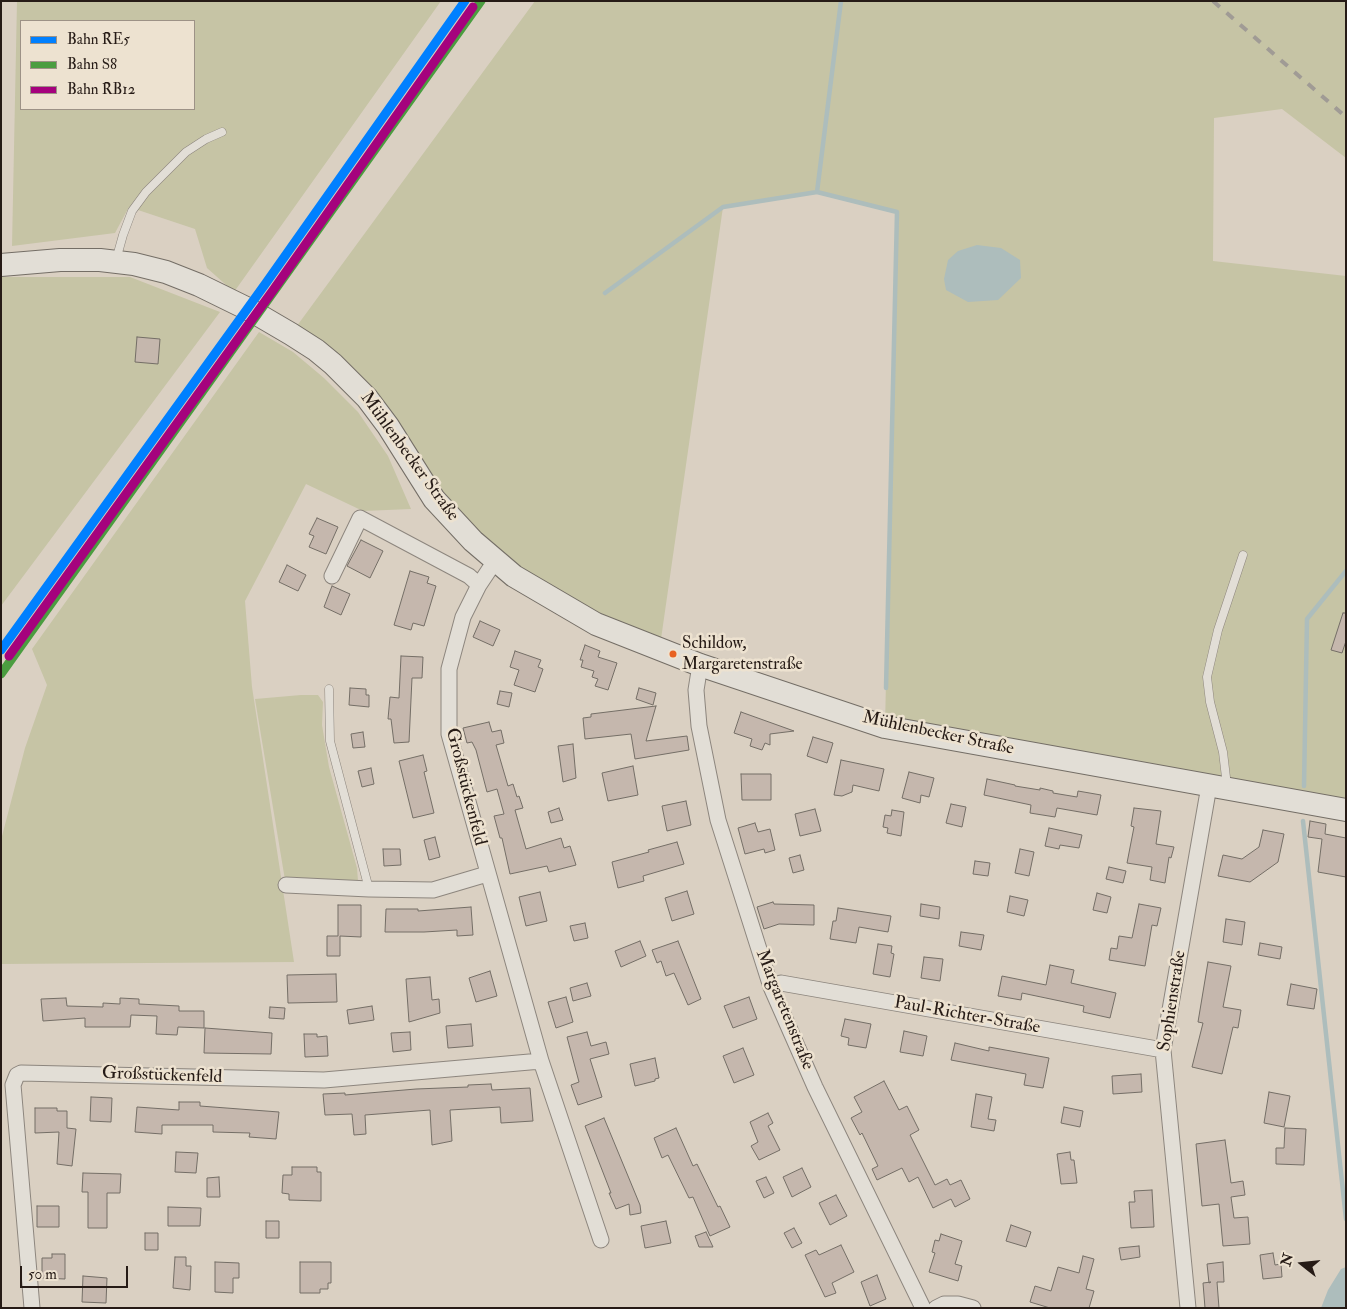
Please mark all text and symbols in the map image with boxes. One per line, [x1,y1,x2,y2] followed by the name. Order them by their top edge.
[20,20,195,110] legend
[67,30,130,49] text: Bahn RE5
[67,55,117,74] text: Bahn S8
[67,80,135,99] text: Bahn RB12
[355,388,463,526] street label: Mühlenbecker Straße
[682,634,803,674] place label: Schildow, Margaretenstraße
[668,649,678,659] marker: Schildow, Margaretenstraße
[860,707,1016,761] street label: Mühlenbecker Straße
[440,726,490,848] street label: Großstückenfeld
[750,947,818,1073] street label: Margaretenstraße
[1154,949,1192,1053] street label: Sophienstraße
[892,993,1042,1039] street label: Paul-Richter-Straße
[101,1063,223,1089] street label: Großstückenfeld
[1277,1239,1327,1289] north arrow
[1277,1251,1297,1268] text: N
[22,1256,130,1288] scale bar
[28,1265,57,1284] text: 50 m

